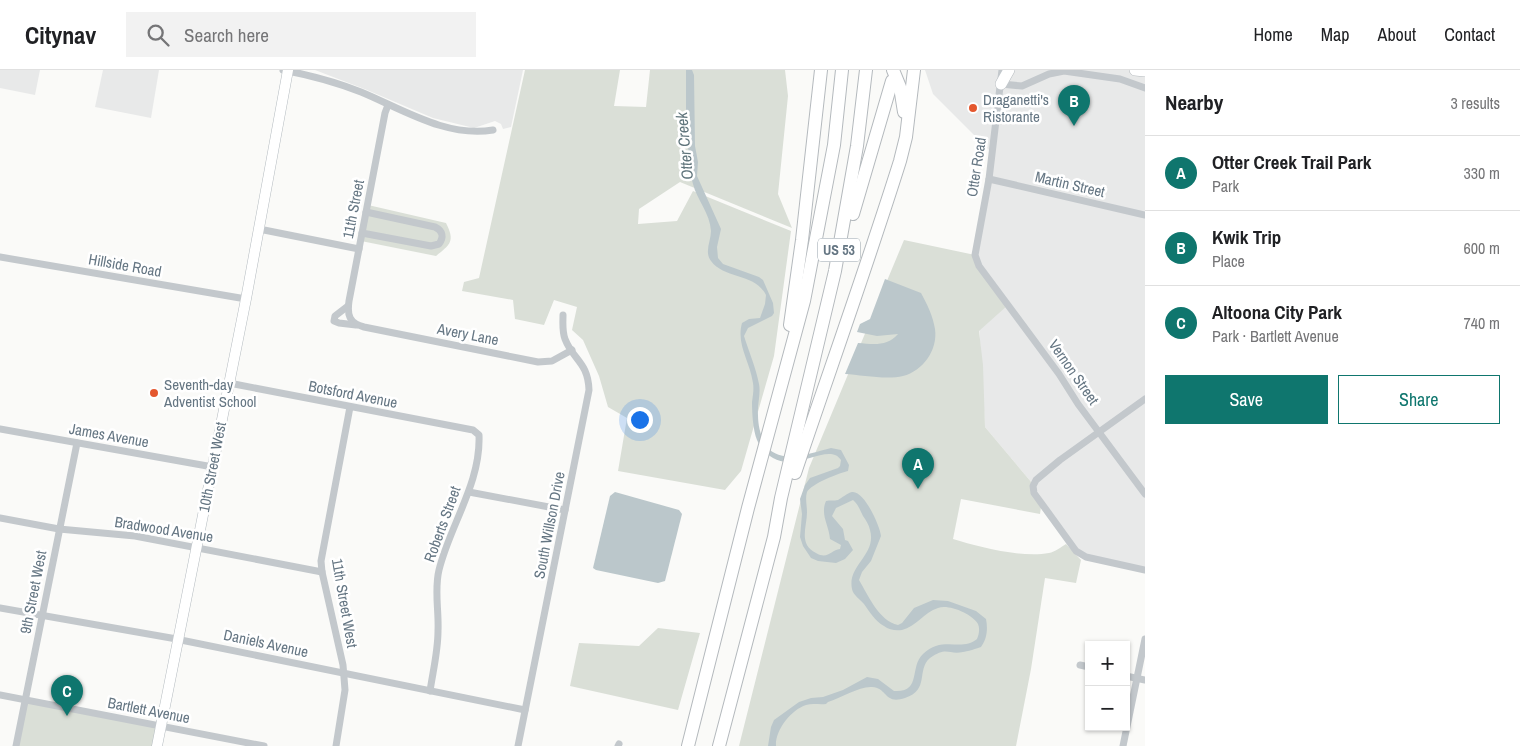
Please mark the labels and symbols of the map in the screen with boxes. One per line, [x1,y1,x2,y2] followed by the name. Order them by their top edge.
[1058,85,1090,126] pin: B
[983,89,1049,127] place label: Draganetti's Ristorante
[967,102,979,114] marker: Draganetti's Ristorante
[670,111,698,181] water label: Otter Creek
[961,136,991,198] street label: Otter Road
[1033,166,1108,202] street label: Martin Street
[337,177,369,240] street label: 11th Street
[818,238,860,262] road number: US 53
[87,248,163,282] street label: Hillside Road
[435,318,501,350] street label: Avery Lane
[1044,335,1105,409] street label: Vernon Street
[163,374,256,412] place label: Seventh-day Adventist School
[307,375,399,413] street label: Botsford Avenue
[148,387,160,399] marker: Seventh-day Adventist School
[627,407,653,433] your location
[68,418,151,452] street label: James Avenue
[193,420,231,514] street label: 10th Street West
[902,448,934,489] pin: A
[528,469,570,580] street label: South Willson Drive
[419,483,466,565] street label: Roberts Street
[113,511,215,547] street label: Bradwood Avenue
[15,548,51,636] street label: 9th Street West
[327,557,363,650] street label: 11th Street West
[222,624,310,662] street label: Daniels Avenue
[51,675,83,716] pin: C
[106,692,192,728] street label: Bartlett Avenue

